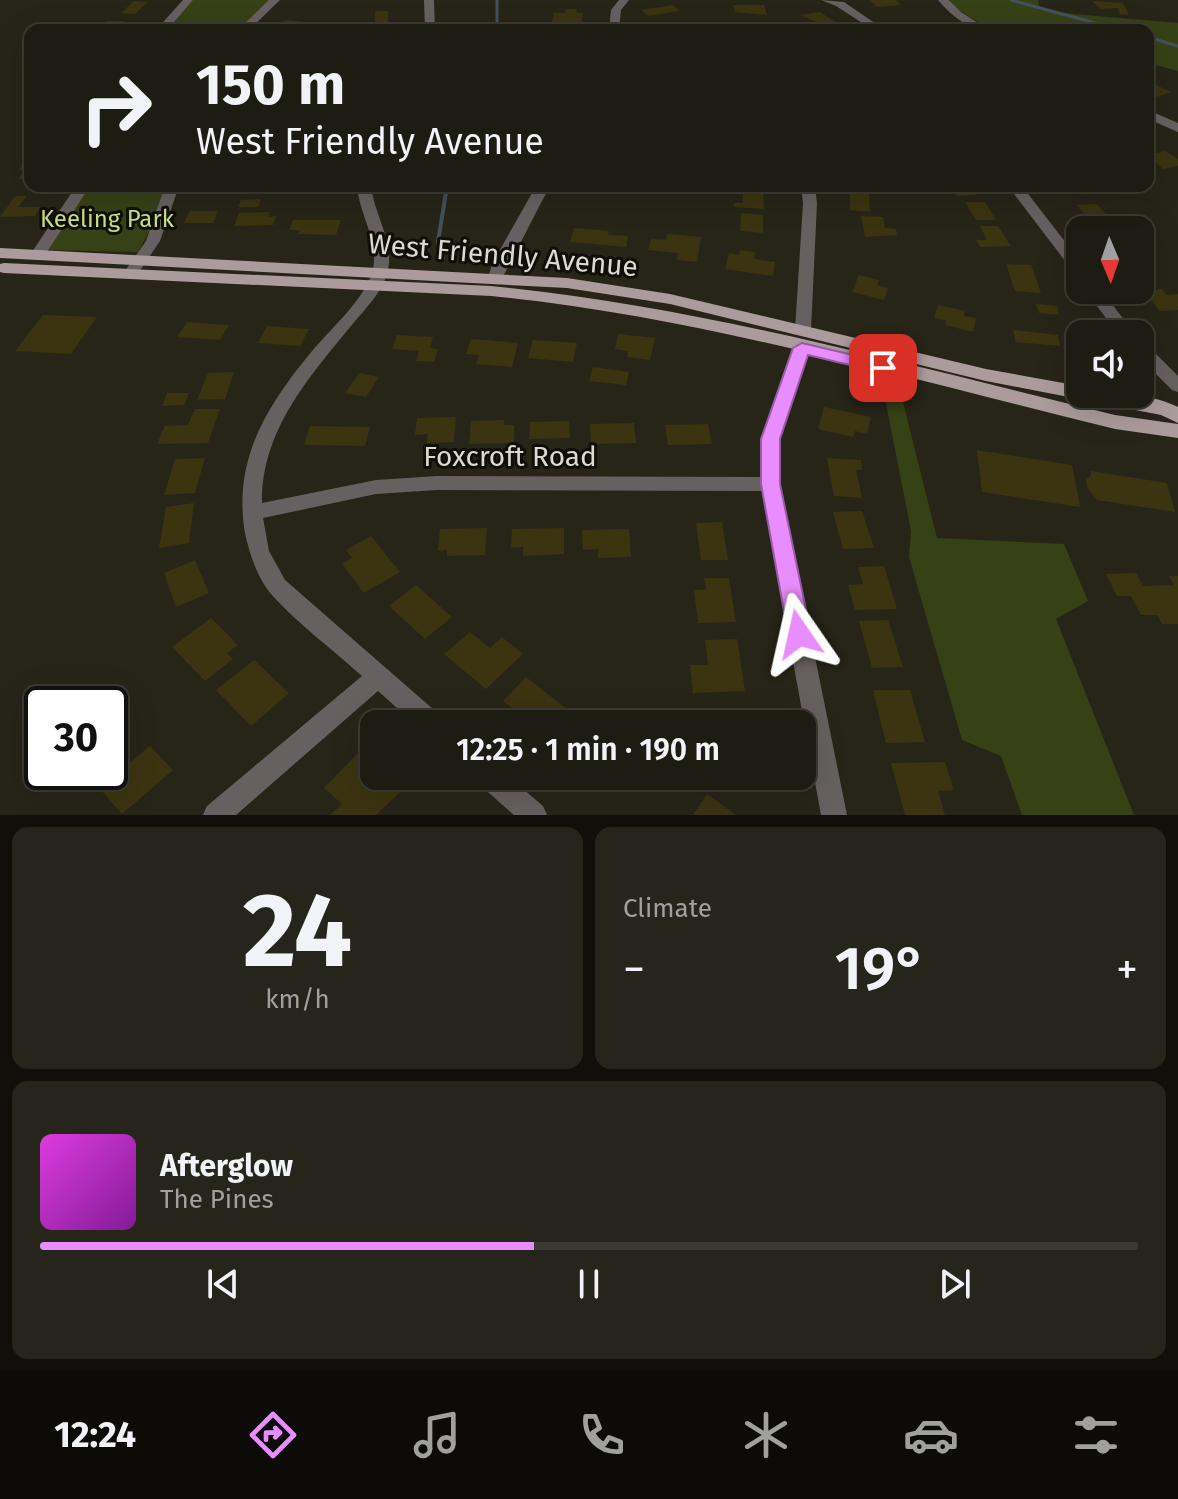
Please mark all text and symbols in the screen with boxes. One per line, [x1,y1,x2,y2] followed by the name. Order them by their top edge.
[196,52,345,119] text: 150 m
[64,56,168,160] icon: right
[196,120,544,164] text: West Friendly Avenue
[40,205,175,233] park label: Keeling Park
[1066,216,1154,304] north arrow
[1066,216,1154,408] map controls
[367,227,639,283] street label: West Friendly Avenue
[1066,320,1154,408] button: sound
[849,334,917,402] pin
[861,346,905,390] icon: arrive
[423,440,597,473] street label: Foxcroft Road
[757,592,841,676] position arrow
[24,686,128,790] speed limit sign: 30
[456,732,720,768] text: 12:25 · 1 min · 190 m
[243,869,352,994] text: 24
[623,893,712,924] text: Climate
[835,933,926,1005] text: 19°
[623,943,645,996] text: −
[1116,943,1138,996] text: +
[265,984,330,1015] text: km/h
[160,1148,293,1184] text: Afterglow
[160,1184,274,1215] text: The Pines
[201,1262,245,1306] icon: previous
[567,1262,611,1306] icon: pause
[933,1262,977,1306] icon: next
[245,1407,301,1463] icon: directions
[409,1407,465,1463] icon: music
[574,1407,630,1463] icon: phone
[738,1407,794,1463] icon: climate
[903,1407,959,1463] icon: car
[1068,1407,1124,1463] icon: filters
[54,1413,136,1457] text: 12:24

